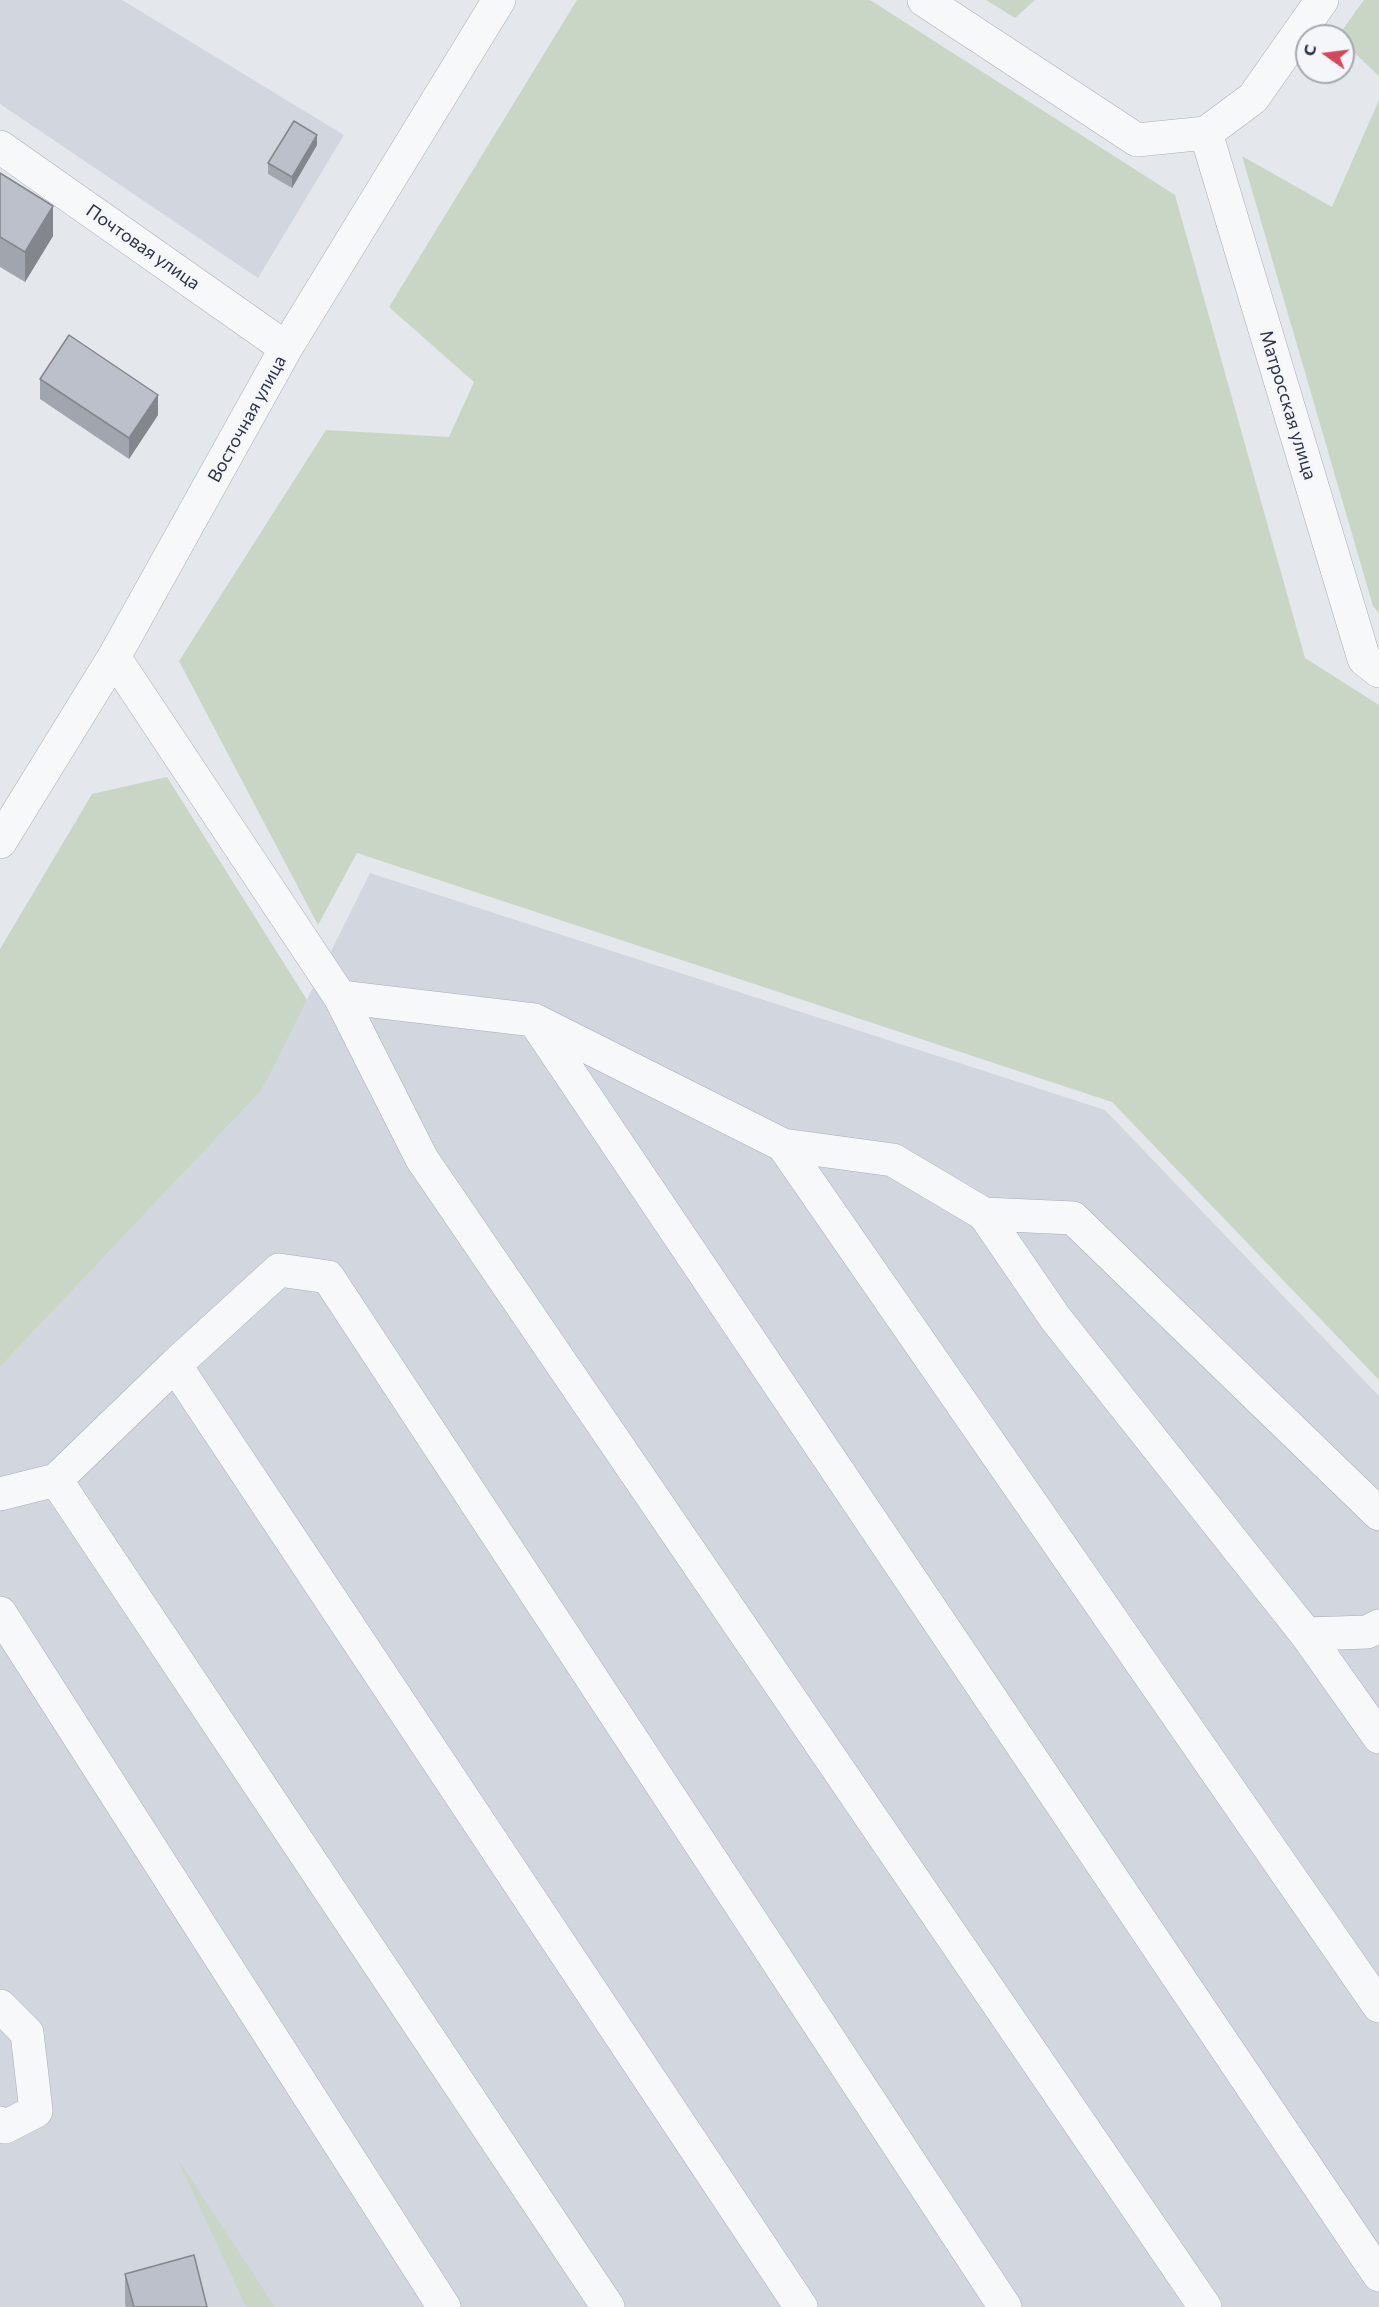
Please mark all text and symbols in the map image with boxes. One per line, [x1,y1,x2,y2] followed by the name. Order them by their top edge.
[1295,24,1355,84] north arrow
[1298,42,1320,58] text: С
[82,200,204,294] street label: Почтовая улица
[1255,328,1321,482] street label: Матросская улица
[203,352,291,486] street label: Восточная улица

